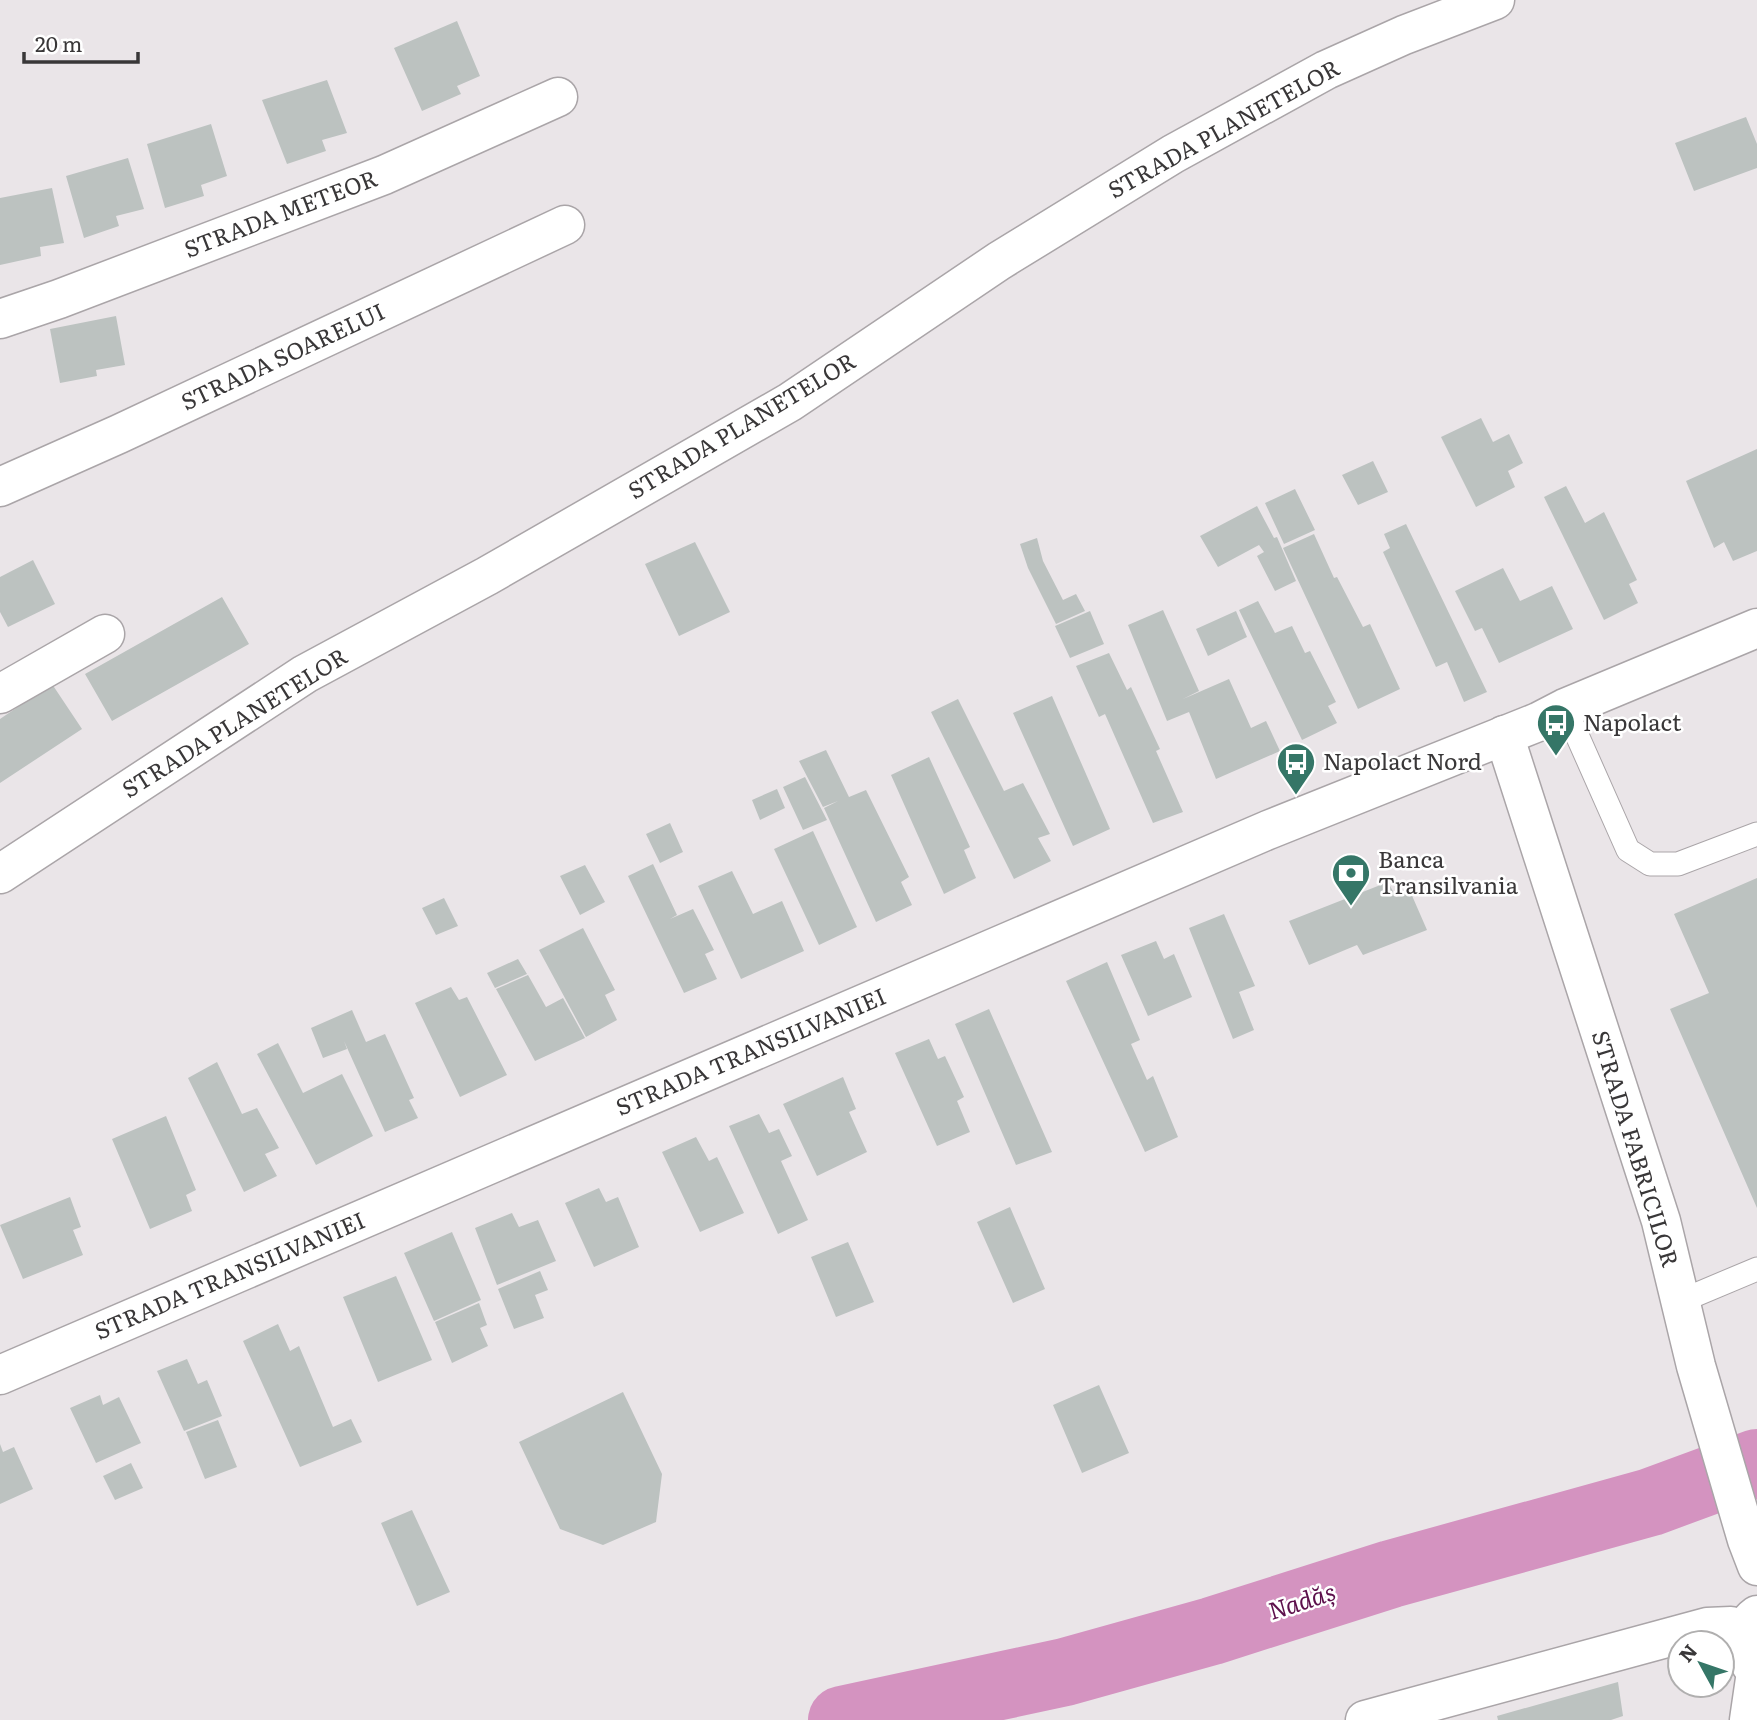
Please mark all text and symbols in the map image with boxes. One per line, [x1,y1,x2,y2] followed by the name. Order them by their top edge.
[24,21,138,65] scale bar
[35,27,82,58] text: 20 m
[1101,49,1345,205] street label: STRADA PLANETELOR
[179,159,382,265] street label: STRADA METEOR
[175,293,390,417] street label: STRADA SOARELUI
[621,342,862,506] street label: STRADA PLANETELOR
[114,638,354,805] street label: STRADA PLANETELOR
[1535,702,1577,757] bus stop icon: Napolact
[1583,704,1682,738] place label: Napolact
[1275,741,1317,796] bus stop icon: Napolact Nord
[1323,743,1482,777] place label: Napolact Nord
[1378,841,1519,901] place label: Banca Transilvania
[1330,852,1372,907] bank icon: Banca Transilvania
[610,978,891,1123] street label: STRADA TRANSILVANIEI
[1585,1026,1689,1271] street label: STRADA FABRICILOR
[89,1202,370,1347] street label: STRADA TRANSILVANIEI
[1263,1572,1339,1627] water label: Nadăș
[1666,1629,1736,1699] north arrow
[1671,1637,1703,1668] text: N

